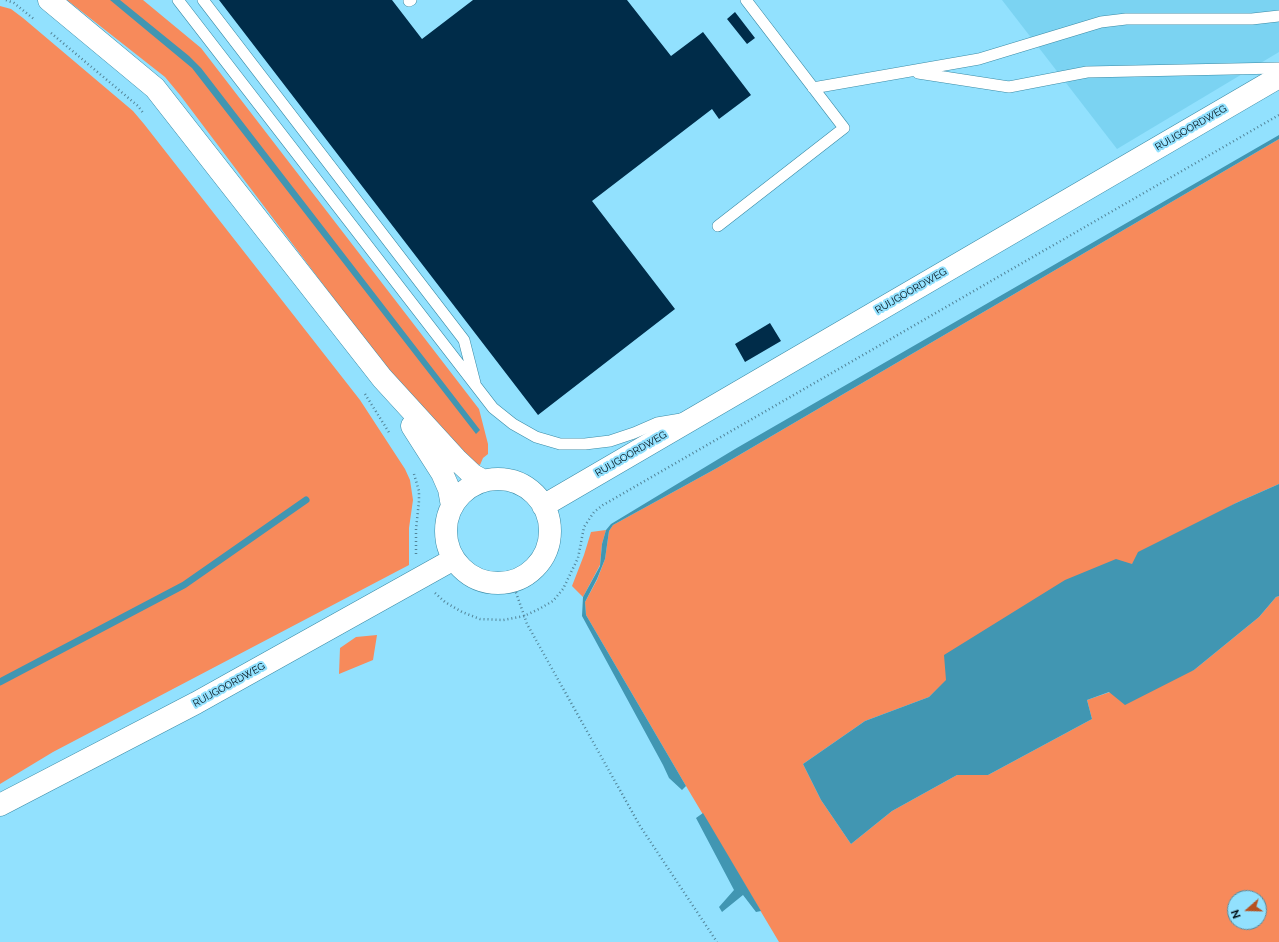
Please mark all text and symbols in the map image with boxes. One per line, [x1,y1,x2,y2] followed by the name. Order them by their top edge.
[1153,103,1229,153] street label: RUIJGOORDWEG
[873,266,949,316] street label: RUIJGOORDWEG
[593,429,669,479] street label: RUIJGOORDWEG
[191,660,267,710] street label: RUIJGOORDWEG
[1227,890,1267,930] north arrow
[1229,908,1244,920] text: N

